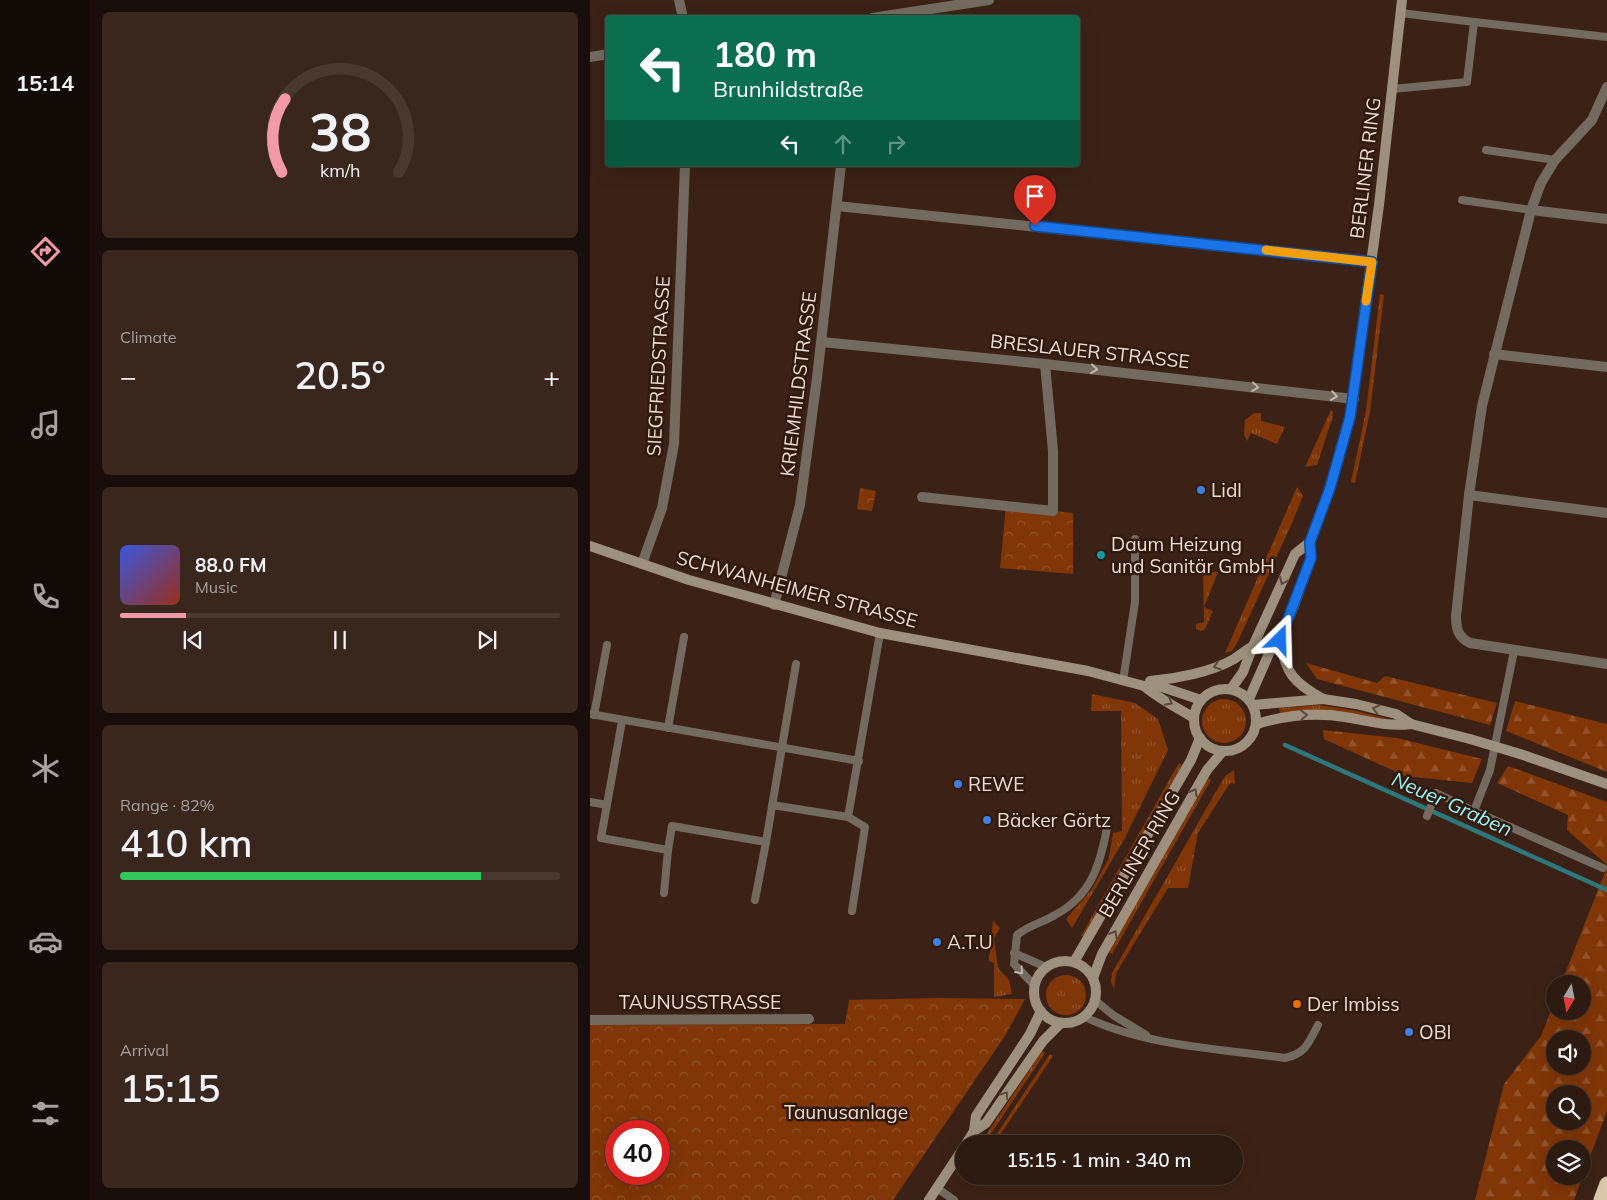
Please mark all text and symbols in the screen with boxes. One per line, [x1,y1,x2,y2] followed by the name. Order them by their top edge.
[713,32,817,76] text: 180 m
[630,35,695,100] icon: left
[16,69,74,97] text: 15:14
[713,75,864,103] text: Brunhildstraße
[1344,96,1386,240] street label: BERLINER RING
[309,99,371,164] text: 38
[776,130,804,158] icon: left
[829,130,857,158] icon: ahead
[882,130,910,158] icon: right
[320,159,360,181] text: km/h
[1014,175,1056,226] pin
[1021,182,1049,210] icon: arrive
[28,234,63,269] icon: directions
[641,275,675,457] street label: SIEGFRIEDSTRASSE
[775,290,821,478] street label: KRIEMHILDSTRASSE
[120,327,176,347] text: Climate
[989,329,1191,373] street label: BRESLAUER STRASSE
[294,351,386,399] text: 20.5°
[120,359,137,394] text: −
[543,359,560,394] text: +
[1090,363,1098,374] one-way arrow
[1251,381,1259,392] one-way arrow
[1330,391,1339,401] one-way arrow
[28,407,63,442] icon: music
[1211,478,1242,502] place label: Lidl
[1195,484,1207,496] marker: Lidl
[1111,532,1275,578] place label: Daum Heizung und Sanitär GmbH
[674,545,920,633] street label: SCHWANHEIMER STRASSE
[1095,549,1107,561] marker: Daum Heizung und Sanitär GmbH
[195,553,267,577] text: 88.0 FM
[1279,576,1289,585] one-way arrow
[195,577,238,597] text: Music
[28,579,63,614] icon: phone
[1253,613,1305,665] position arrow
[179,626,207,654] icon: previous
[326,626,354,654] icon: pause
[473,626,501,654] icon: next
[1213,660,1222,670] one-way arrow
[1164,696,1173,706] one-way arrow
[1371,704,1380,715] one-way arrow
[1300,709,1308,720] one-way arrow
[28,751,63,786] icon: climate
[1388,766,1516,841] water label: Neuer Graben
[968,772,1025,796] place label: REWE
[952,778,964,790] marker: REWE
[1093,786,1185,922] street label: BERLINER RING
[1188,789,1198,798] one-way arrow
[120,795,215,815] text: Range · 82%
[997,808,1111,832] place label: Bäcker Görtz
[981,814,993,826] marker: Bäcker Görtz
[120,819,253,867] text: 410 km
[28,924,63,959] icon: car
[947,930,993,954] place label: A.T.U
[1107,930,1117,939] one-way arrow
[931,936,943,948] marker: A.T.U
[1014,966,1023,975] one-way arrow
[1546,975,1591,1020] north arrow
[1546,975,1591,1185] map controls
[619,990,781,1014] street label: TAUNUSSTRASSE
[1307,992,1400,1016] place label: Der Imbiss
[1291,998,1303,1010] marker: Der Imbiss
[1419,1020,1452,1044] place label: OBI
[1403,1026,1415,1038] marker: OBI
[1546,1030,1591,1075] button: sound
[120,1040,169,1060] text: Arrival
[120,1064,220,1112] text: 15:15
[1546,1085,1591,1130] button: search
[999,1092,1008,1101] one-way arrow
[28,1096,63,1131] icon: filters
[784,1100,908,1124] park label: Taunusanlage
[605,1120,670,1185] speed limit sign: 40
[1546,1140,1591,1185] button: layers
[1006,1148,1192,1172] text: 15:15 · 1 min · 340 m

